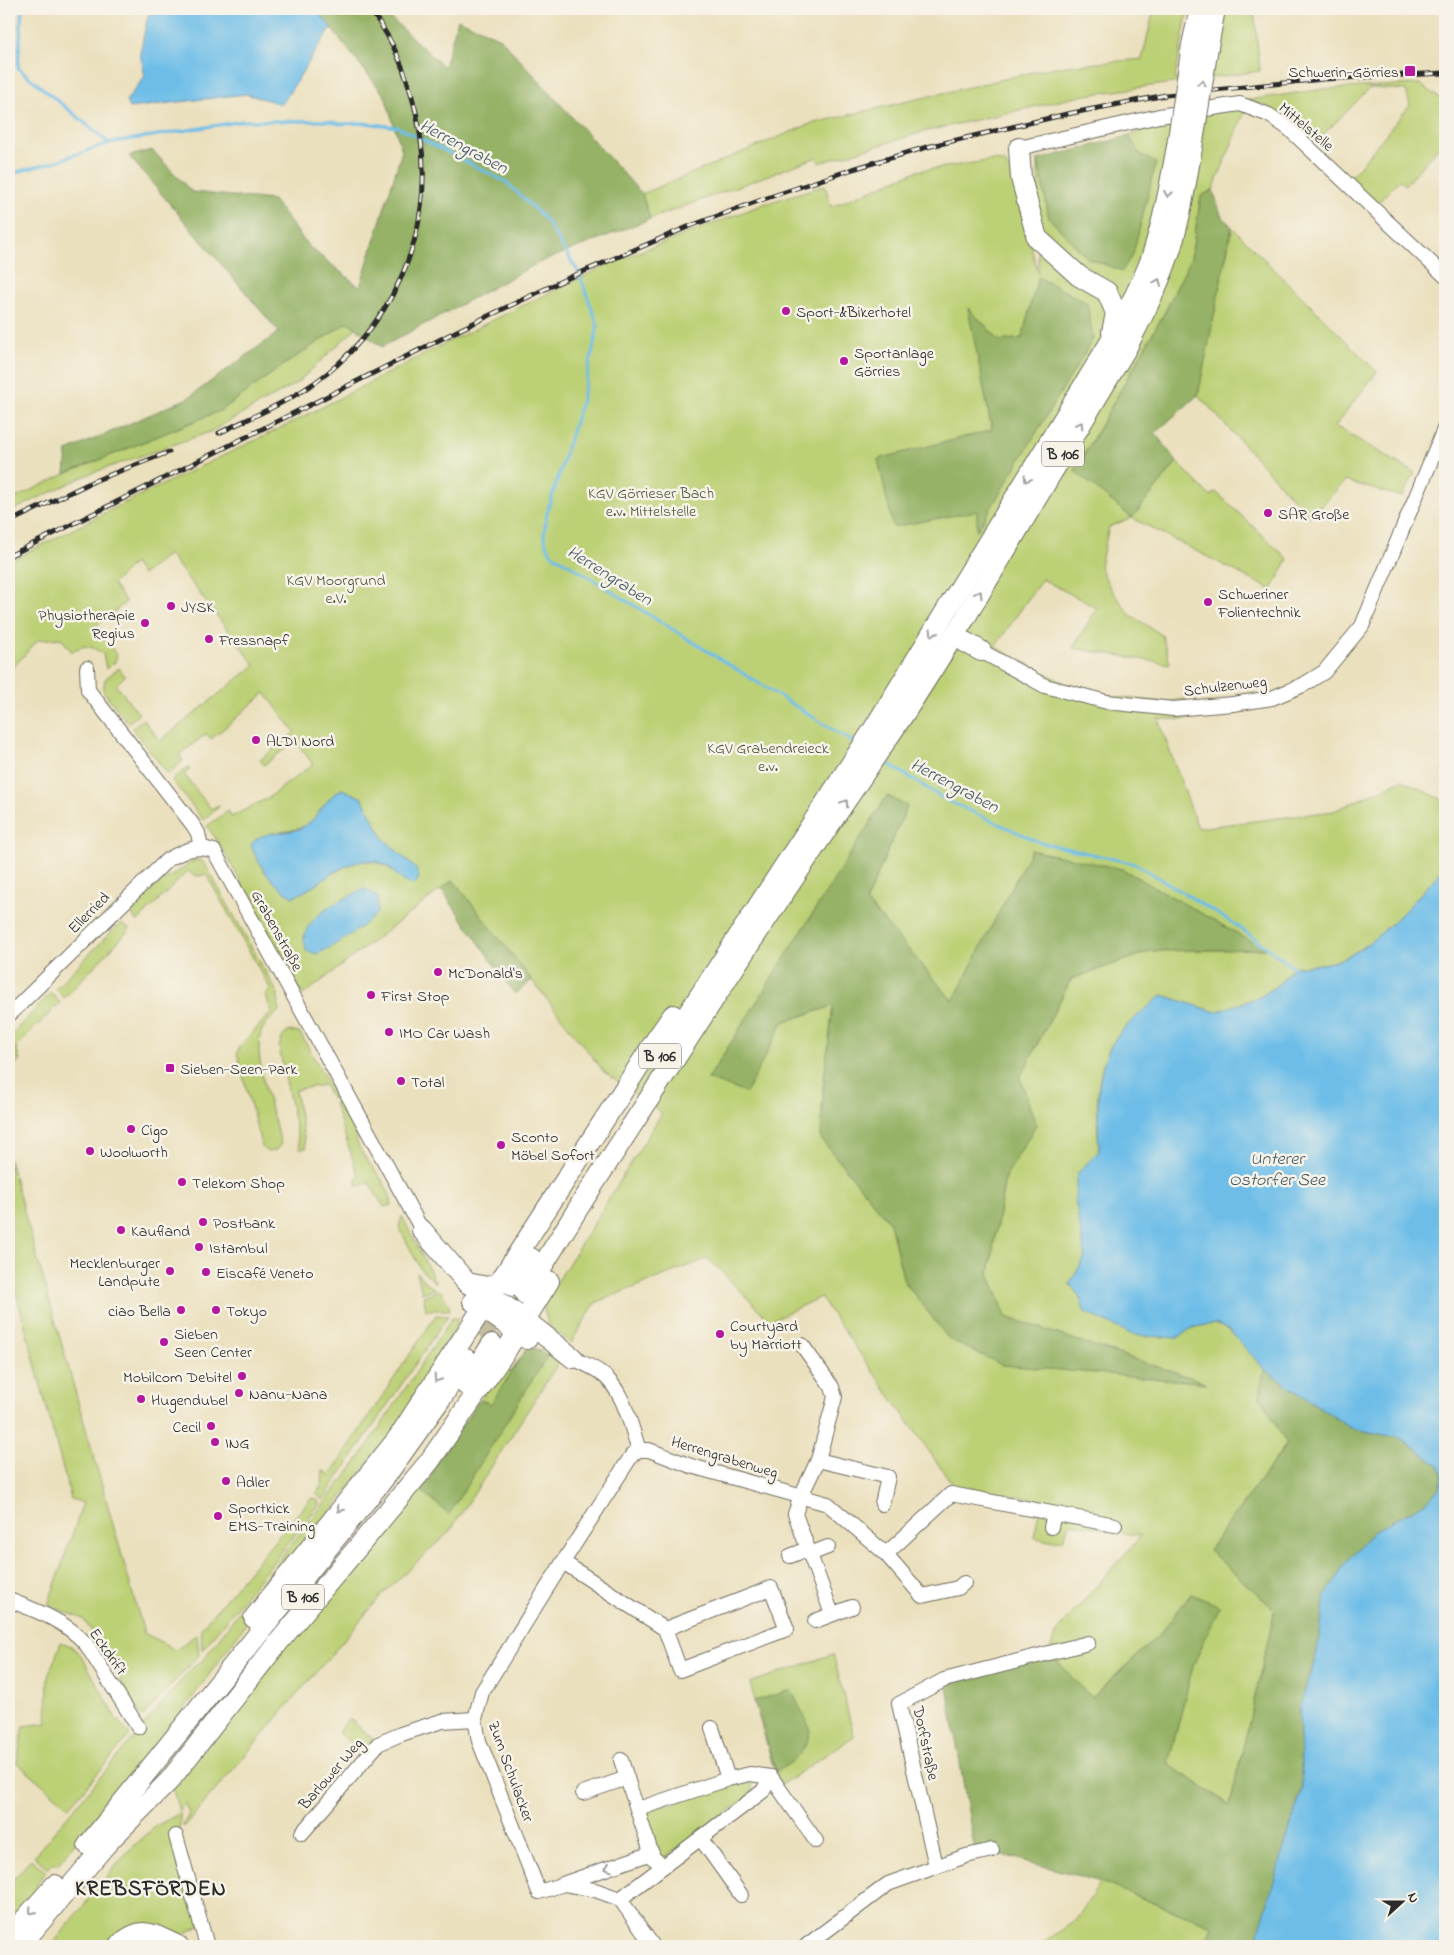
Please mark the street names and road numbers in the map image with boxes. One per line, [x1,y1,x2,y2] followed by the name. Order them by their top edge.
[1273,97,1340,159] street label: Mittelstelle
[1042,442,1084,466] road number: B 106
[1182,670,1268,704] street label: Schulzenweg
[244,886,309,977] street label: Grabenstraße
[63,887,116,940] street label: Ellerried
[639,1044,681,1068] road number: B 106
[668,1430,781,1486] street label: Herrengrabenweg
[282,1584,324,1610] road number: B 106
[82,1624,133,1681] street label: Eckdrift
[905,1703,945,1783] street label: Dorfstraße
[481,1718,540,1826] street label: Zum Schulacker
[293,1733,370,1816] street label: Barlower Weg

